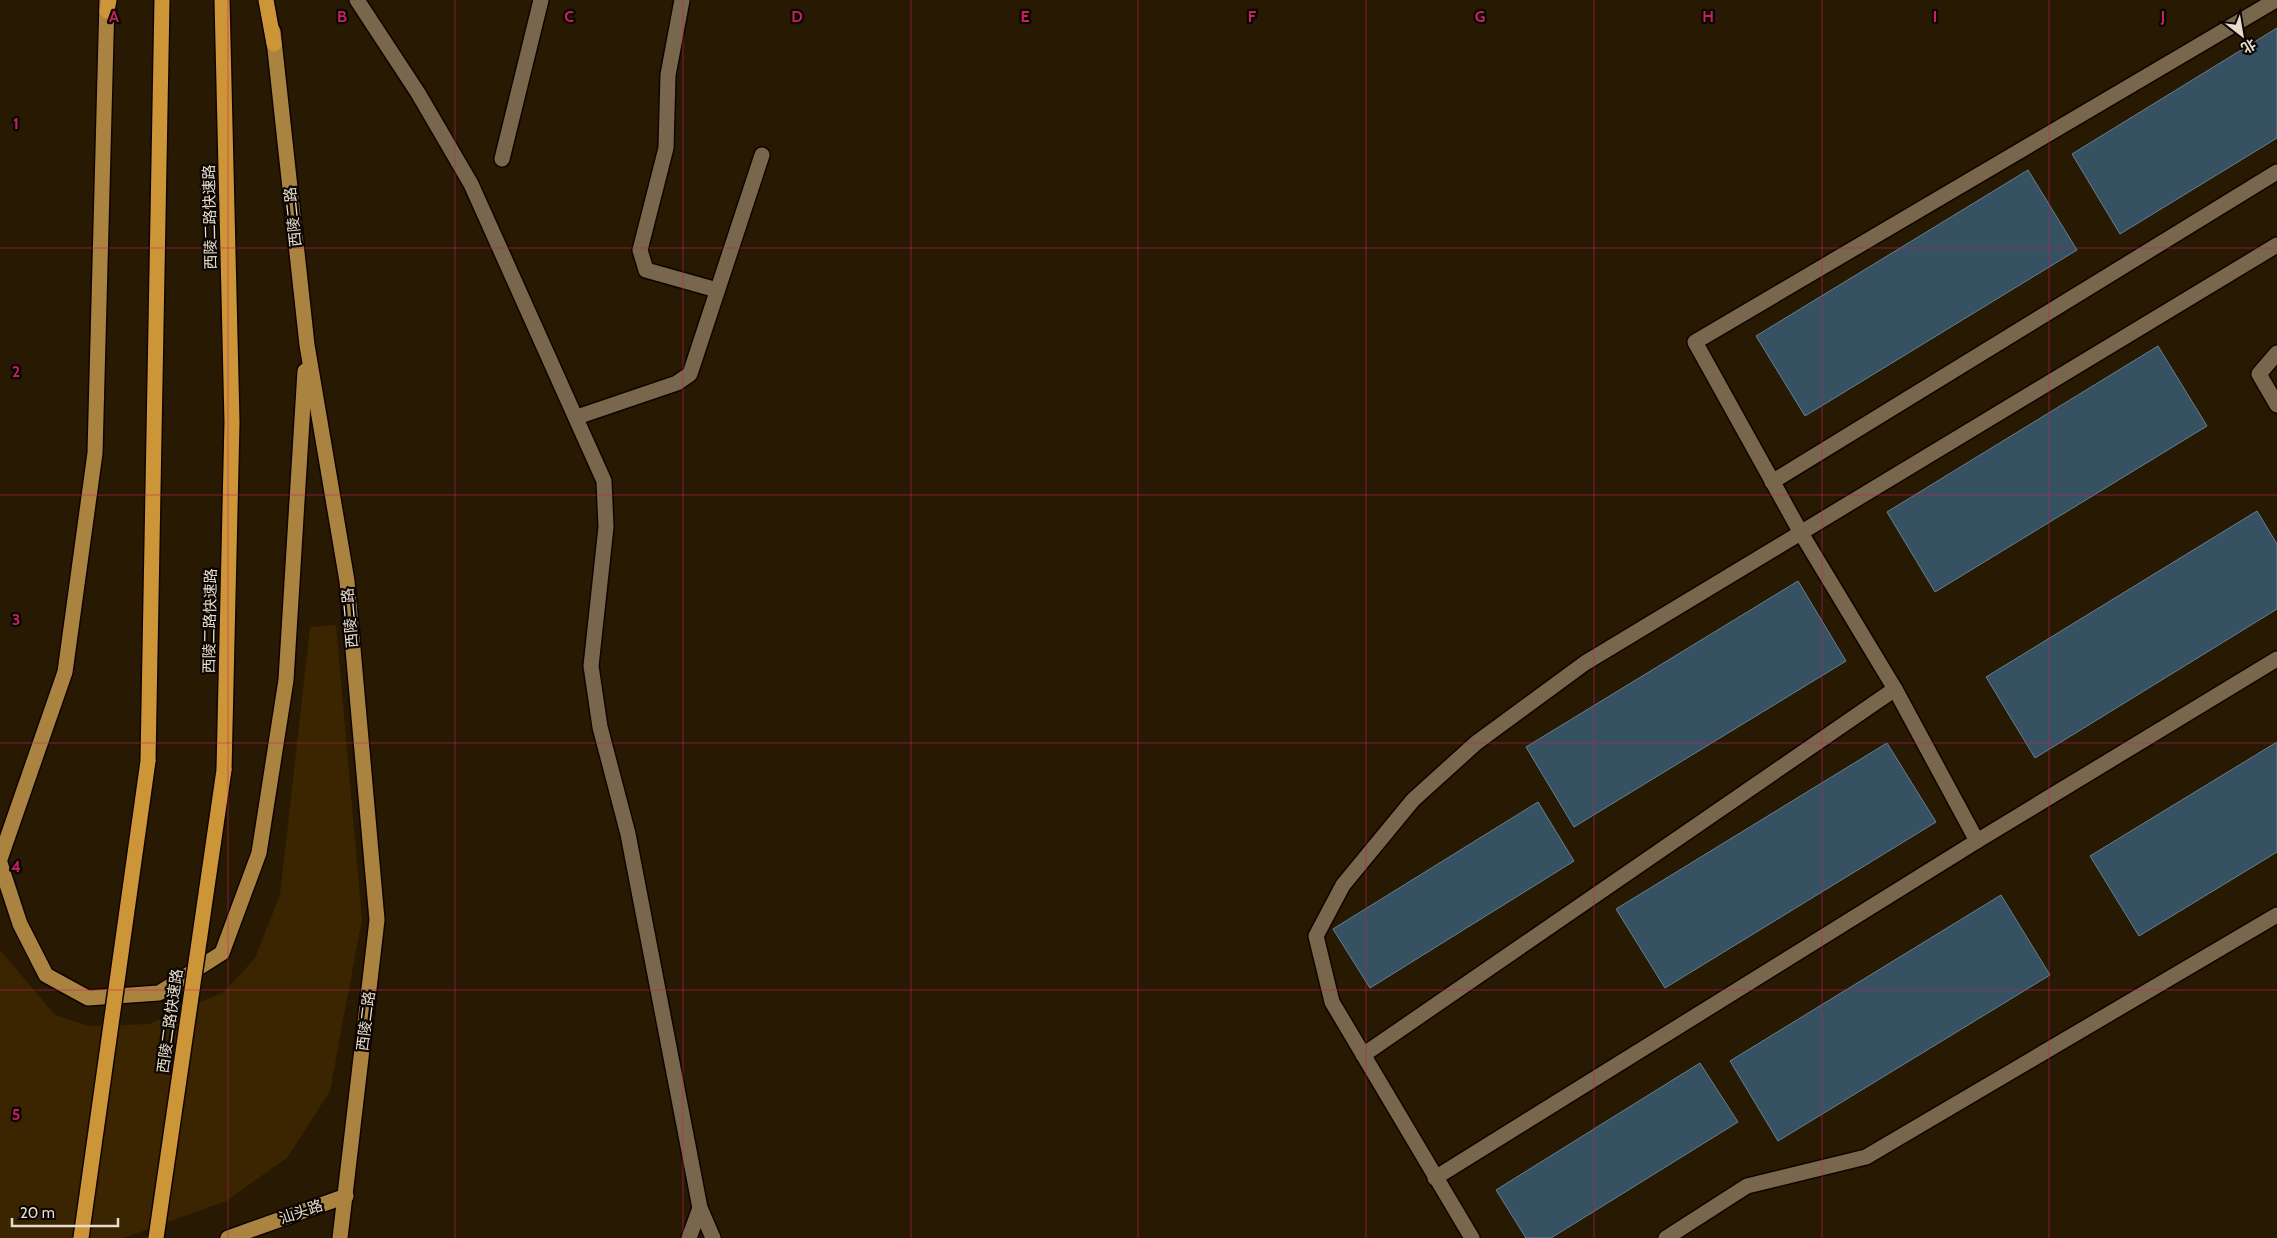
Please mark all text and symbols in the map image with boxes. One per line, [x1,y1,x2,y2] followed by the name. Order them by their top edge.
[109,7,119,26] text: A
[337,7,347,26] text: B
[564,7,574,26] text: C
[791,7,803,26] text: D
[1020,7,1030,26] text: E
[1248,7,1257,26] text: F
[1475,7,1485,26] text: G
[1702,7,1714,26] text: H
[1933,7,1937,26] text: I
[2160,7,2165,26] text: J
[2217,10,2267,60] north arrow
[2238,35,2259,57] text: 北
[13,114,19,133] text: 1
[200,164,220,270] street label: 西陵二路快速路
[281,186,305,248] street label: 西陵二路
[12,362,20,381] text: 2
[200,568,220,674] street label: 西陵二路快速路
[338,587,362,649] street label: 西陵二路
[12,610,20,629] text: 3
[11,857,21,876] text: 4
[154,968,186,1074] street label: 西陵二路快速路
[353,990,379,1052] street label: 西陵二路
[12,1105,20,1124] text: 5
[12,1196,119,1228] scale bar
[277,1196,325,1228] street label: 汕头路
[20,1204,55,1222] text: 20 m

